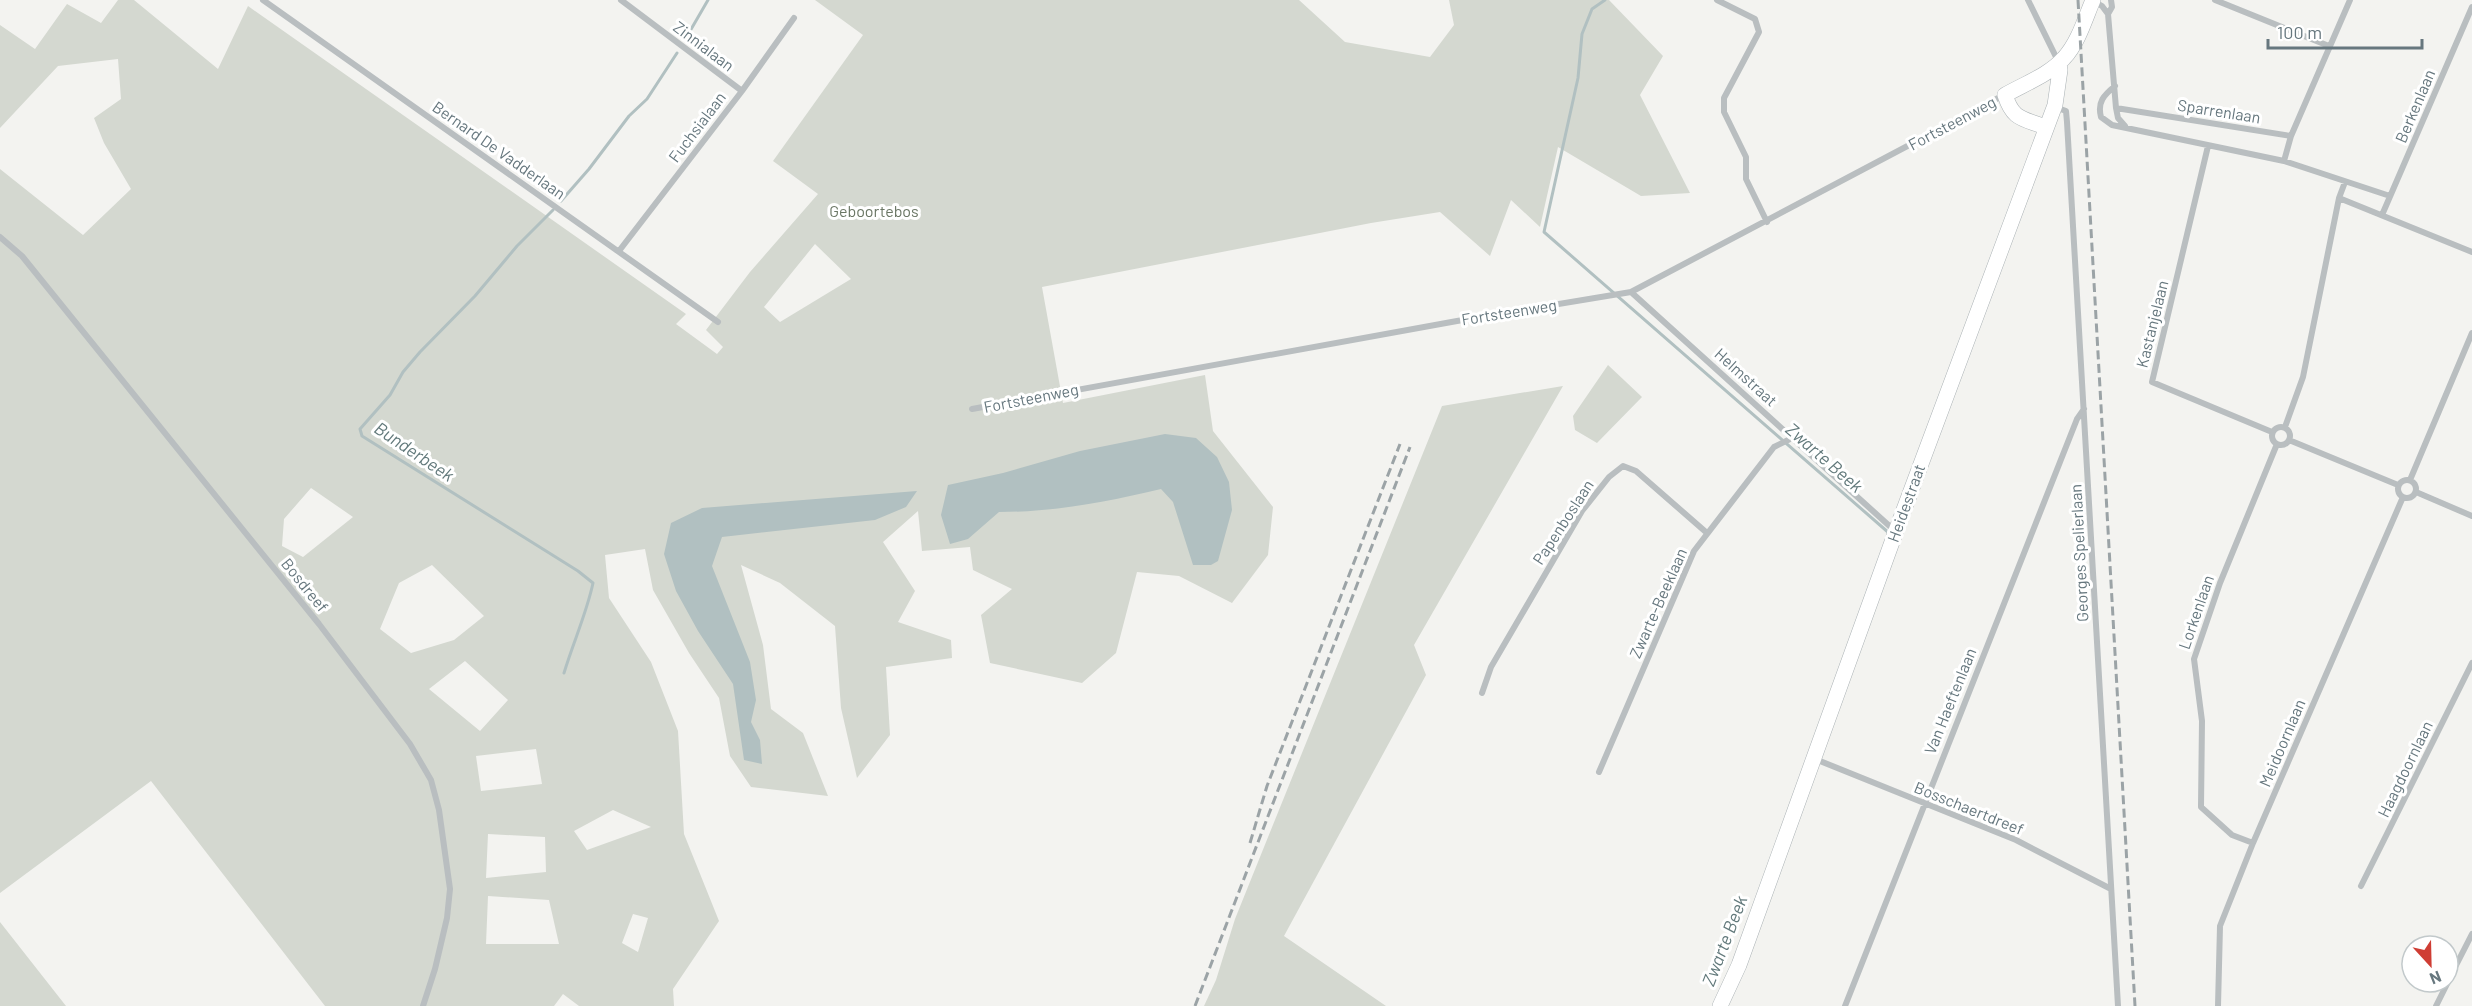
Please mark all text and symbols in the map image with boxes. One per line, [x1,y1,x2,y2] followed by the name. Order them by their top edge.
[2268,12,2422,50] scale bar
[670,17,738,75] street label: Zinnialaan
[2277,21,2322,43] text: 100 m
[2391,66,2439,145] street label: Berkenlaan
[664,88,729,166] street label: Fuchsialaan
[1905,92,1999,154] street label: Fortsteenweg
[2176,95,2262,126] street label: Sparrenlaan
[429,97,569,203] street label: Bernard De Vadderlaan
[829,201,919,220] park label: Geboortebos
[2131,278,2172,370] street label: Kastanjelaan
[1460,295,1558,328] street label: Fortsteenweg
[1711,344,1781,410] street label: Helmstraat
[982,379,1080,416] street label: Fortsteenweg
[371,417,459,486] water label: Bunderbeek
[1782,418,1868,497] water label: Zwarte Beek
[1883,461,1928,544] street label: Heidestraat
[1528,476,1597,568] street label: Papenboslaan
[2065,484,2092,622] street label: Georges Spelierlaan
[1625,545,1690,661] street label: Zwarte-Beeklaan
[278,554,333,616] street label: Bosdreef
[2174,572,2217,651] street label: Lorkenlaan
[1920,645,1979,757] street label: Van Haeftenlaan
[2255,696,2309,789] street label: Meidoornlaan
[2373,718,2436,820] street label: Haagdoornlaan
[1912,777,2027,838] street label: Bosschaertdreef
[1697,892,1751,989] water label: Zwarte Beek
[2400,934,2460,994] north arrow
[2427,968,2444,989] text: N

